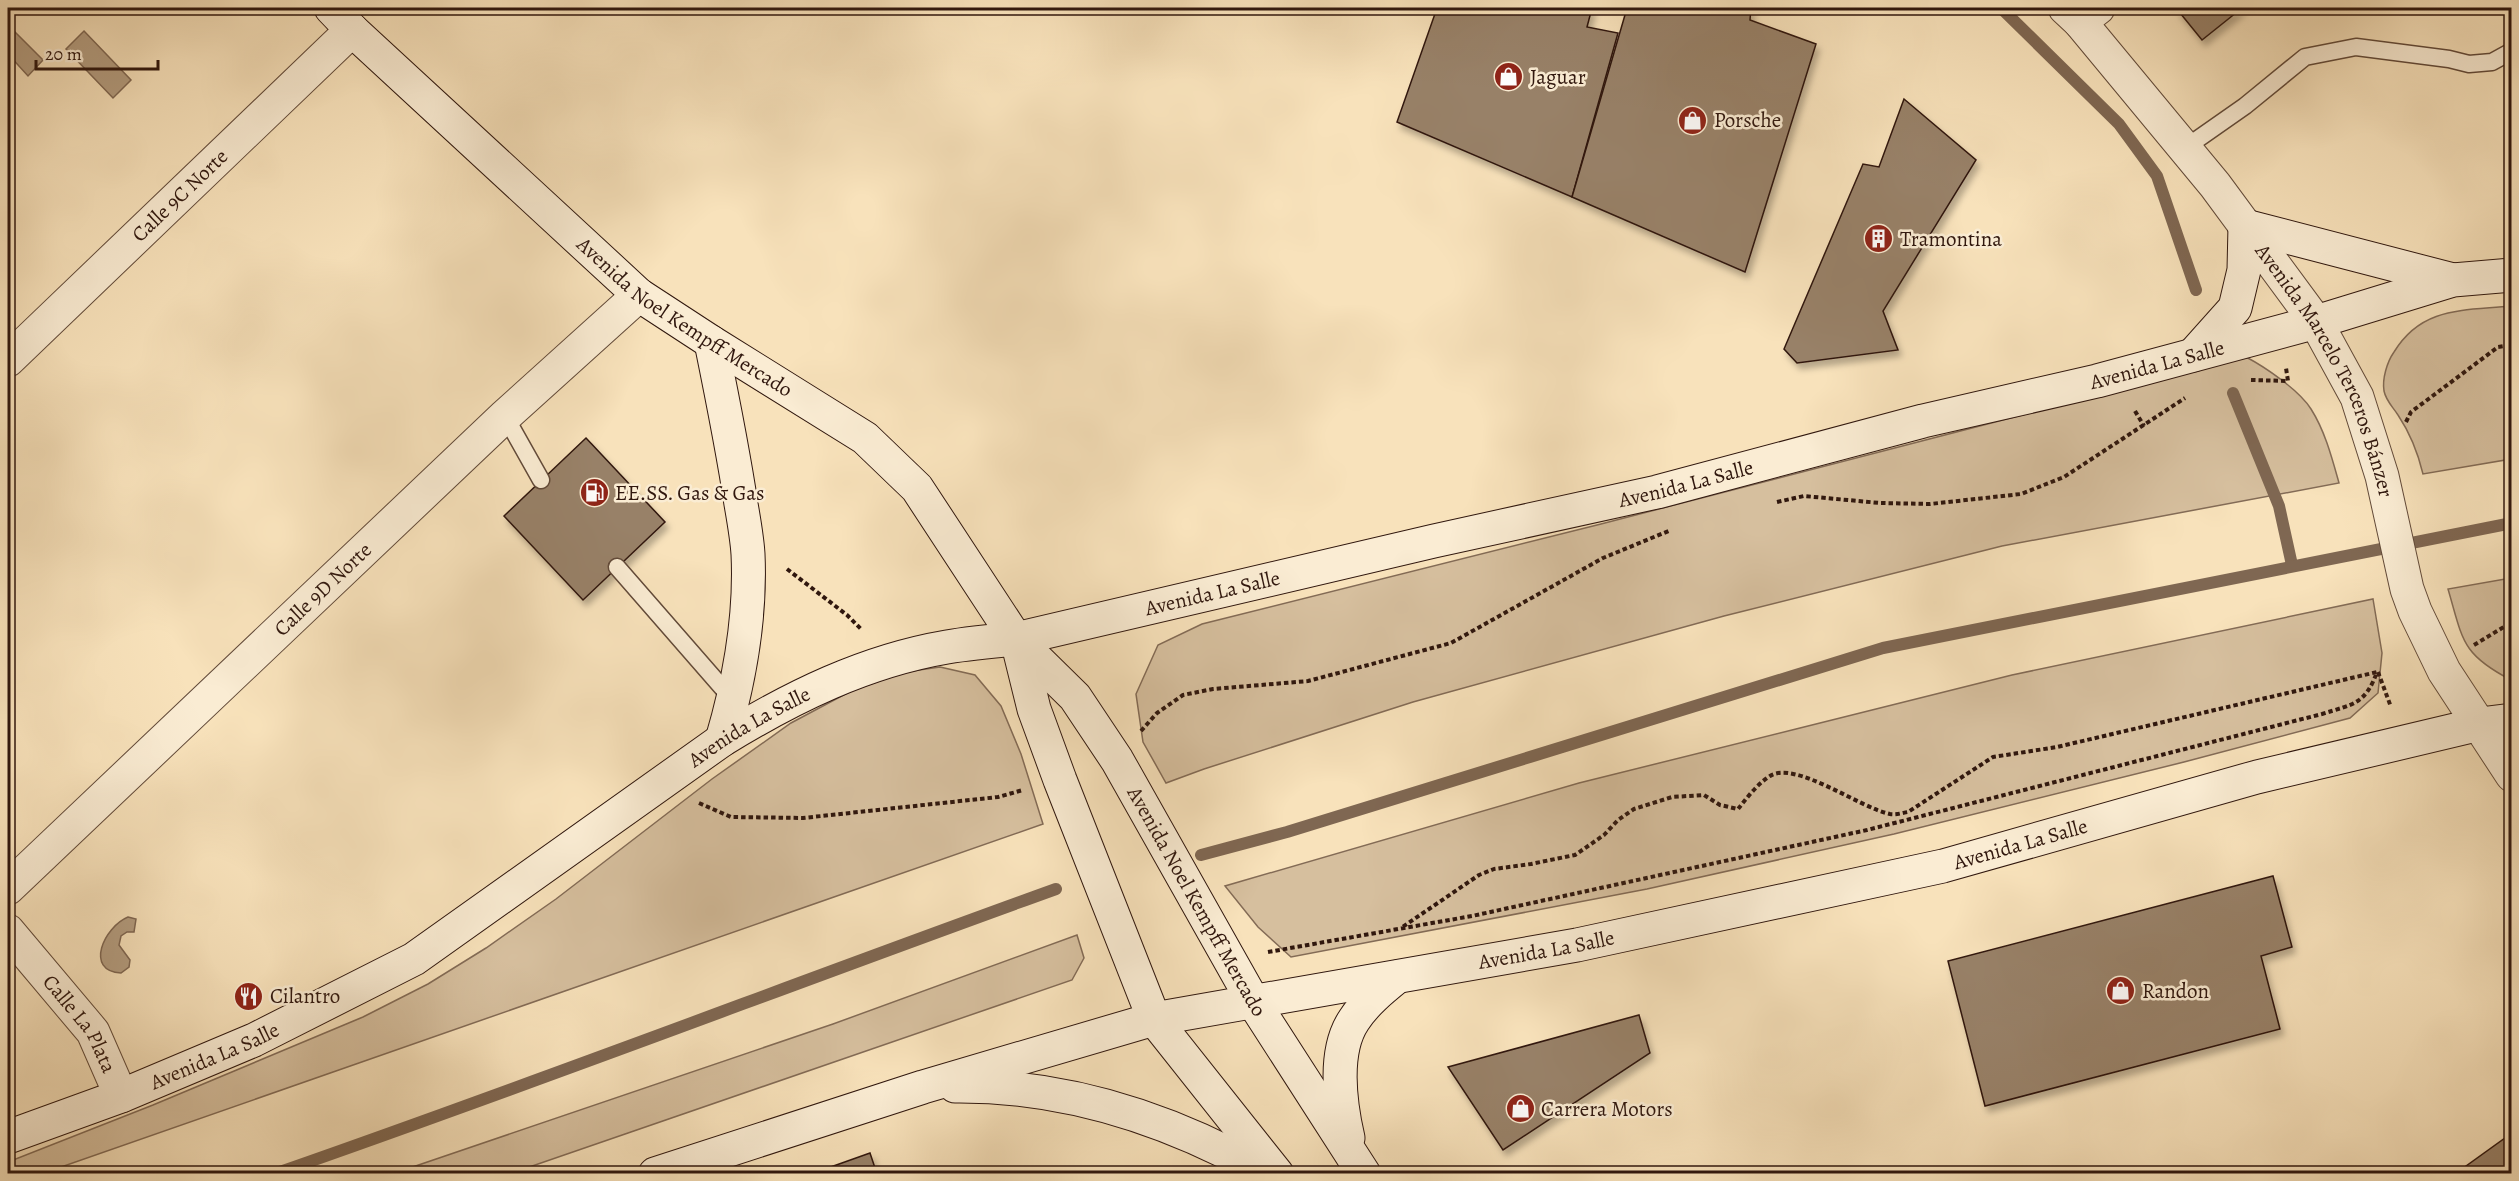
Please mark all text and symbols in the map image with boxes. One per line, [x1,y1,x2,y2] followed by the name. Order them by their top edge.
[36,33,158,71] scale bar
[45,42,82,66] text: 20 m
[1493,61,1525,93] shop icon: Jaguar
[1530,63,1586,91] place label: Jaguar
[1677,104,1709,136] shop icon: Porsche
[1714,106,1781,134] place label: Porsche
[126,142,234,248] street label: Calle 9C Norte
[1863,223,1895,255] building icon: Tramontina
[1900,225,2002,253] place label: Tramontina
[570,230,798,404] street label: Avenida Noel Kempff Mercado
[2248,237,2400,500] street label: Avenida Marcelo Terceros Bánzer
[2086,333,2227,396] street label: Avenida La Salle
[1615,453,1756,514] street label: Avenida La Salle
[578,477,610,509] fuel station icon: EE.SS. Gas & Gas
[615,479,764,507] place label: EE.SS. Gas & Gas
[268,536,378,642] street label: Calle 9D Norte
[1141,564,1283,623] street label: Avenida La Salle
[682,680,815,774] street label: Avenida La Salle
[1120,781,1273,1022] street label: Avenida Noel Kempff Mercado
[1949,812,2091,877] street label: Avenida La Salle
[1475,923,1617,976] street label: Avenida La Salle
[36,968,123,1077] street label: Calle La Plata
[2105,975,2137,1007] shop icon: Randon
[2142,977,2209,1005] place label: Randon
[233,980,265,1012] restaurant icon: Cilantro
[270,982,340,1010] place label: Cilantro
[145,1016,284,1097] street label: Avenida La Salle
[1504,1093,1536,1125] shop icon: Carrera Motors
[1541,1095,1673,1123] place label: Carrera Motors

